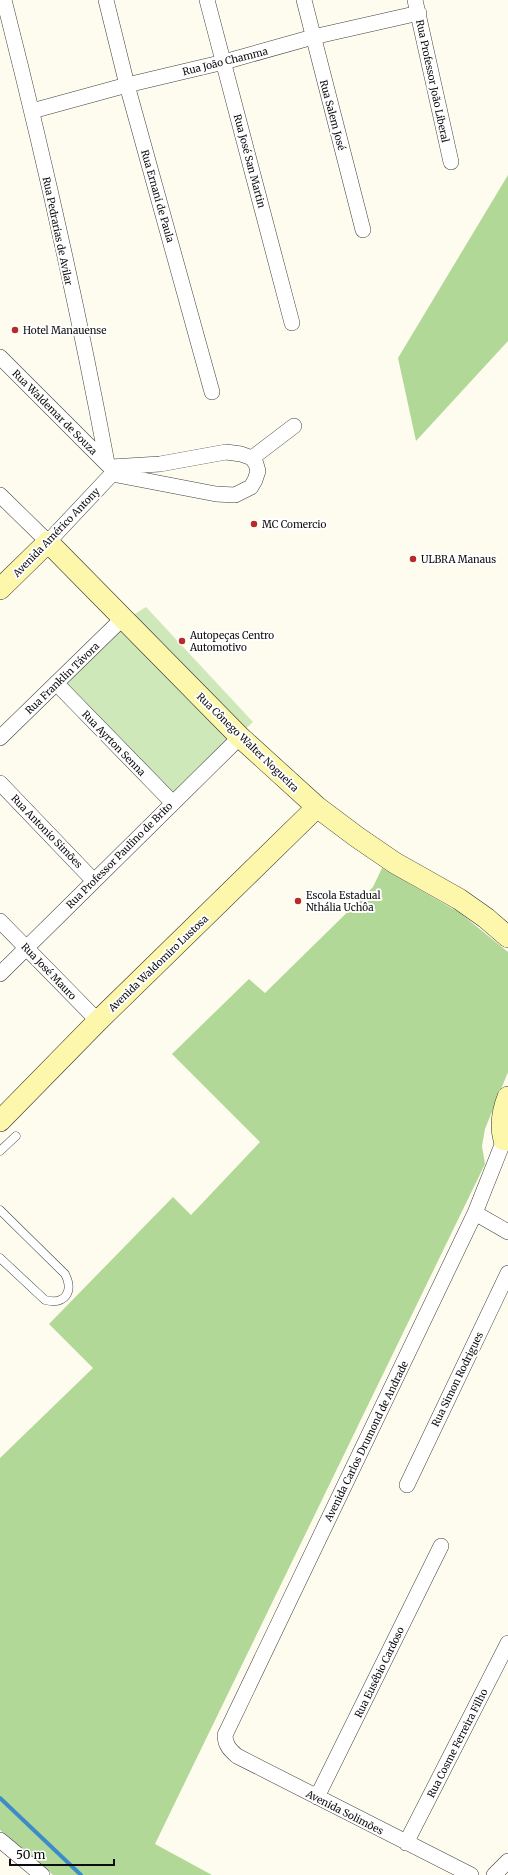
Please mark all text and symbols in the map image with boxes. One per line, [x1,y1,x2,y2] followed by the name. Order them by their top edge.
[413,18,452,144] street label: Rua Professor João Liberal
[181,44,270,78] street label: Rua João Chamma
[317,78,348,152] street label: Rua Salem José
[231,113,268,210] street label: Rua José San Martin
[138,148,177,245] street label: Rua Ernani de Paula
[40,176,75,287] street label: Rua Pedrarias de Avilar
[23,324,106,337] place label: Hotel Manauense
[10,325,20,335] marker: Hotel Manauense
[9,367,100,458] street label: Rua Waldemar de Souza
[10,485,103,580] street label: Avenida Américo Antony
[262,518,326,531] place label: MC Comercio
[249,519,259,529] marker: MC Comercio
[421,553,496,566] place label: ULBRA Manaus
[408,554,418,564] marker: ULBRA Manaus
[189,629,274,654] place label: Autopeças Centro Automotivo
[177,636,187,646] marker: Autopeças Centro Automotivo
[23,639,103,717] street label: Rua Franklin Távora
[194,690,302,795] street label: Rua Cônego Walter Nogueira
[79,708,149,779] street label: Rua Ayrton Senna
[8,792,85,871] street label: Rua Antonio Simões
[63,799,175,911] street label: Rua Professor Paulino de Brito
[306,889,381,914] place label: Escola Estadual Nthália Uchôa
[293,896,303,906] marker: Escola Estadual Nthália Uchôa
[105,912,211,1015] street label: Avenida Waldomiro Lustosa
[18,940,79,1003] street label: Rua José Mauro
[429,1330,486,1429] street label: Rua Simon Rodrigues
[321,1359,411,1524] street label: Avenida Carlos Drumond de Andrade
[352,1624,407,1720] street label: Rua Eusébio Cardoso
[424,1686,491,1800] street label: Rua Cosme Ferreira Filho
[303,1787,386,1838] street label: Avenida Solimões
[10,1841,114,1867] scale bar
[16,1847,45,1862] text: 50 m

